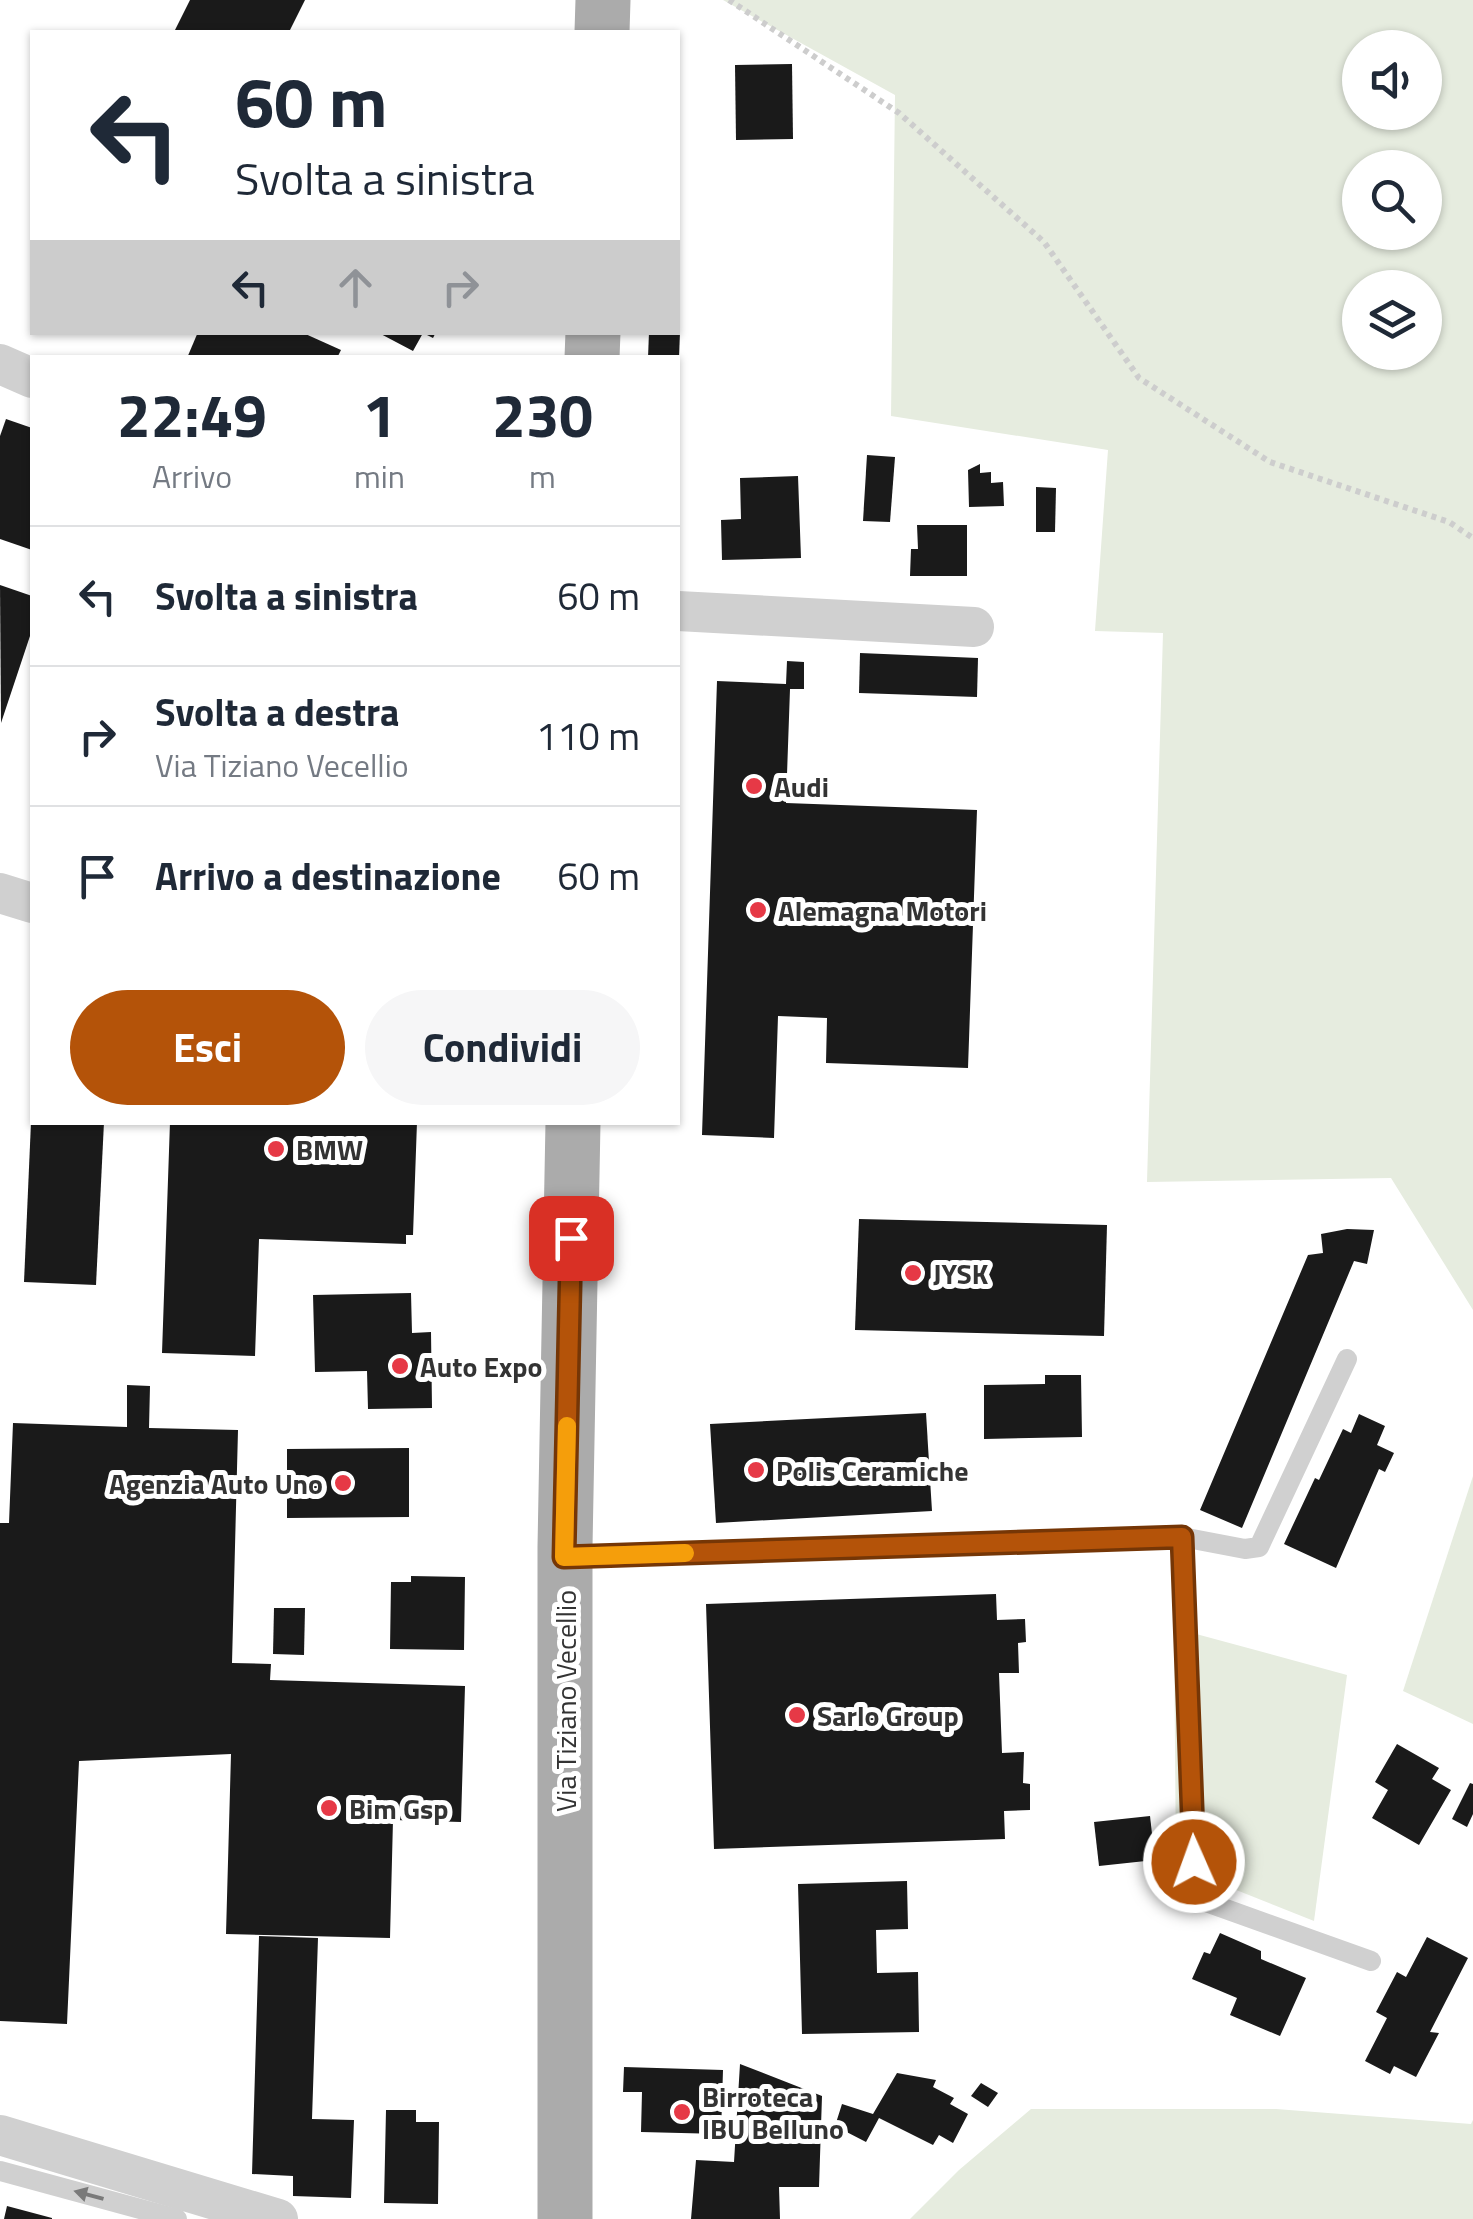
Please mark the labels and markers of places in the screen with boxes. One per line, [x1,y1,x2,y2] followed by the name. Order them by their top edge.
[774,765,829,808] place label: Audi
[743,775,765,797] marker: Audi
[778,889,987,932] place label: Alemagna Motori
[747,899,769,921] marker: Alemagna Motori
[296,1128,363,1171] place label: BMW
[265,1138,287,1160] marker: BMW
[529,1196,614,1281] pin
[933,1252,989,1295] place label: JYSK
[902,1262,924,1284] marker: JYSK
[420,1345,543,1388] place label: Auto Expo
[389,1355,411,1377] marker: Auto Expo
[776,1449,969,1492] place label: Polis Ceramiche
[745,1459,767,1481] marker: Polis Ceramiche
[109,1462,323,1505] place label: Agenzia Auto Uno
[332,1472,354,1494] marker: Agenzia Auto Uno
[817,1694,959,1737] place label: Sarlo Group
[786,1704,808,1726] marker: Sarlo Group
[349,1787,449,1830] place label: Bim Gsp
[318,1797,340,1819] marker: Bim Gsp
[702,2075,844,2150] place label: Birroteca IBU Belluno
[671,2101,693,2123] marker: Birroteca IBU Belluno

